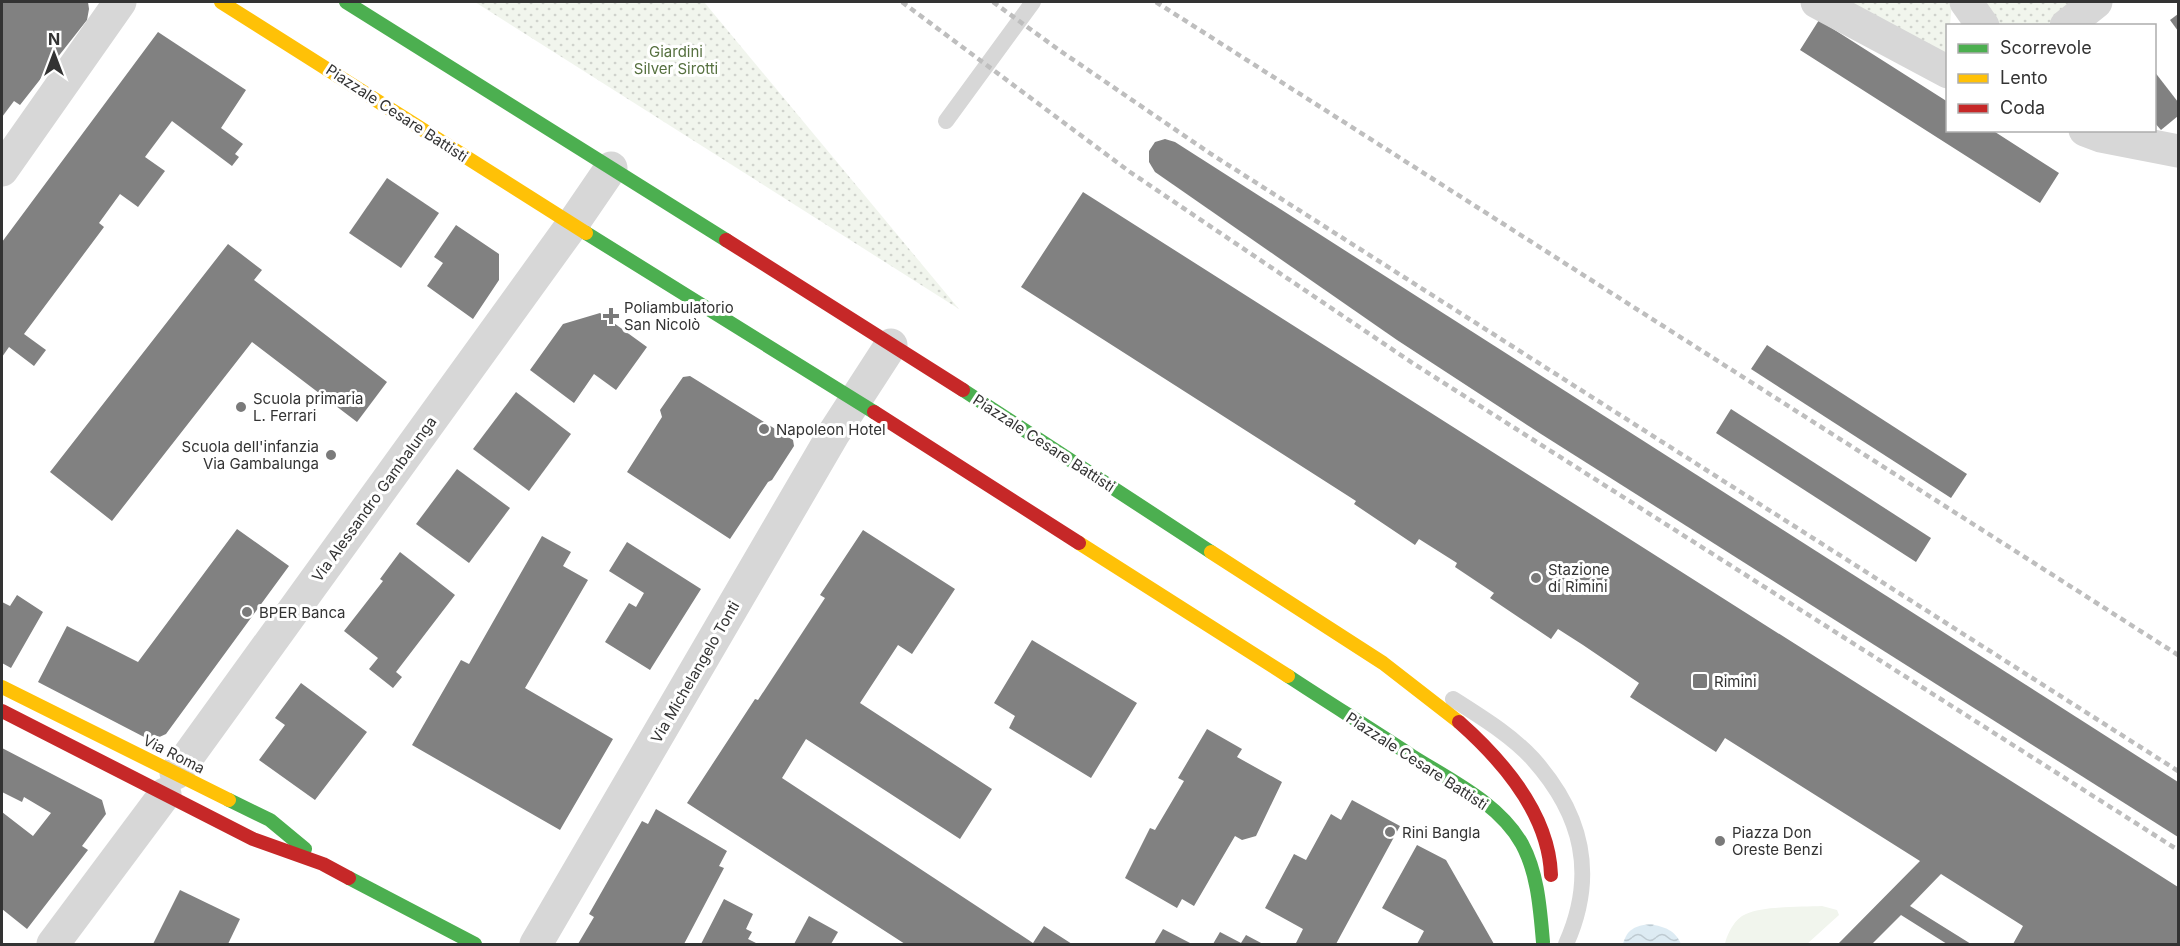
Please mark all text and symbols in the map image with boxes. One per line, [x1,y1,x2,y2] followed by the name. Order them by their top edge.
[24,24,84,84] north arrow
[1946,24,2156,132] legend
[48,29,60,49] text: N
[2000,37,2092,58] text: Scorrevole
[634,42,718,78] park label: Giardini Silver Sirotti
[322,60,472,166] street label: Piazzale Cesare Battisti
[2000,67,2048,88] text: Lento
[2000,97,2045,118] text: Coda
[624,298,734,334] place label: Poliambulatorio San Nicolò
[602,307,620,325] marker: Poliambulatorio San Nicolò
[253,389,364,425] place label: Scuola primaria L. Ferrari
[969,390,1119,496] street label: Piazzale Cesare Battisti
[234,400,248,414] marker: Scuola primaria L. Ferrari
[308,413,440,585] street label: Via Alessandro Gambalunga
[776,420,886,439] place label: Napoleon Hotel
[757,422,771,436] marker: Napoleon Hotel
[182,437,319,473] place label: Scuola dell'infanzia Via Gambalunga
[324,448,338,462] marker: Scuola dell'infanzia Via Gambalunga
[1548,560,1610,596] place label: Stazione di Rimini
[1529,571,1543,585] marker: Stazione di Rimini
[647,598,743,746] street label: Via Michelangelo Tonti
[259,603,346,622] place label: BPER Banca
[240,605,254,619] marker: BPER Banca
[1691,672,1709,690] marker: Rimini
[1714,672,1757,691] place label: Rimini
[1342,708,1492,814] street label: Piazzale Cesare Battisti
[140,730,208,778] street label: Via Roma
[1402,823,1480,842] place label: Rini Bangla
[1732,823,1823,859] place label: Piazza Don Oreste Benzi
[1383,825,1397,839] marker: Rini Bangla
[1713,834,1727,848] marker: Piazza Don Oreste Benzi

